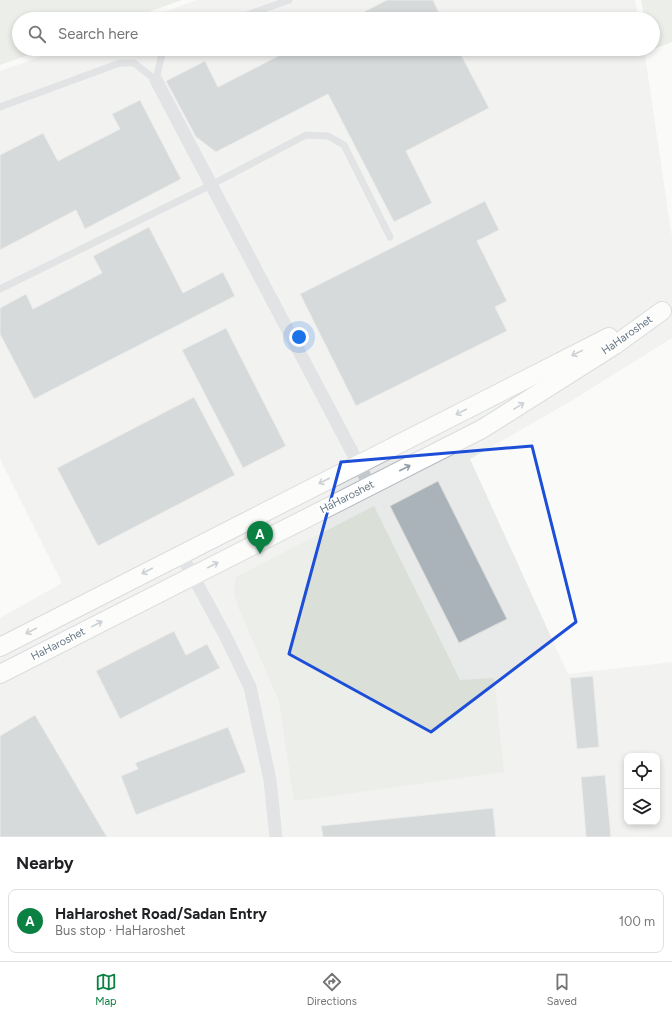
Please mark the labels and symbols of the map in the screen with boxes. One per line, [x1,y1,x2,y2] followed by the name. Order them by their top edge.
[599,313,655,357] street label: HaHaroshet
[289,327,309,347] your location
[571,350,583,357] one-way arrow
[513,401,525,409] one-way arrow
[455,408,467,416] one-way arrow
[399,464,411,471] one-way arrow
[318,478,376,516] street label: HaHaroshet
[318,478,330,485] one-way arrow
[247,521,273,554] pin: A
[207,561,219,569] one-way arrow
[141,568,153,576] one-way arrow
[91,620,103,627] one-way arrow
[29,625,87,663] street label: HaHaroshet
[25,628,37,635] one-way arrow

